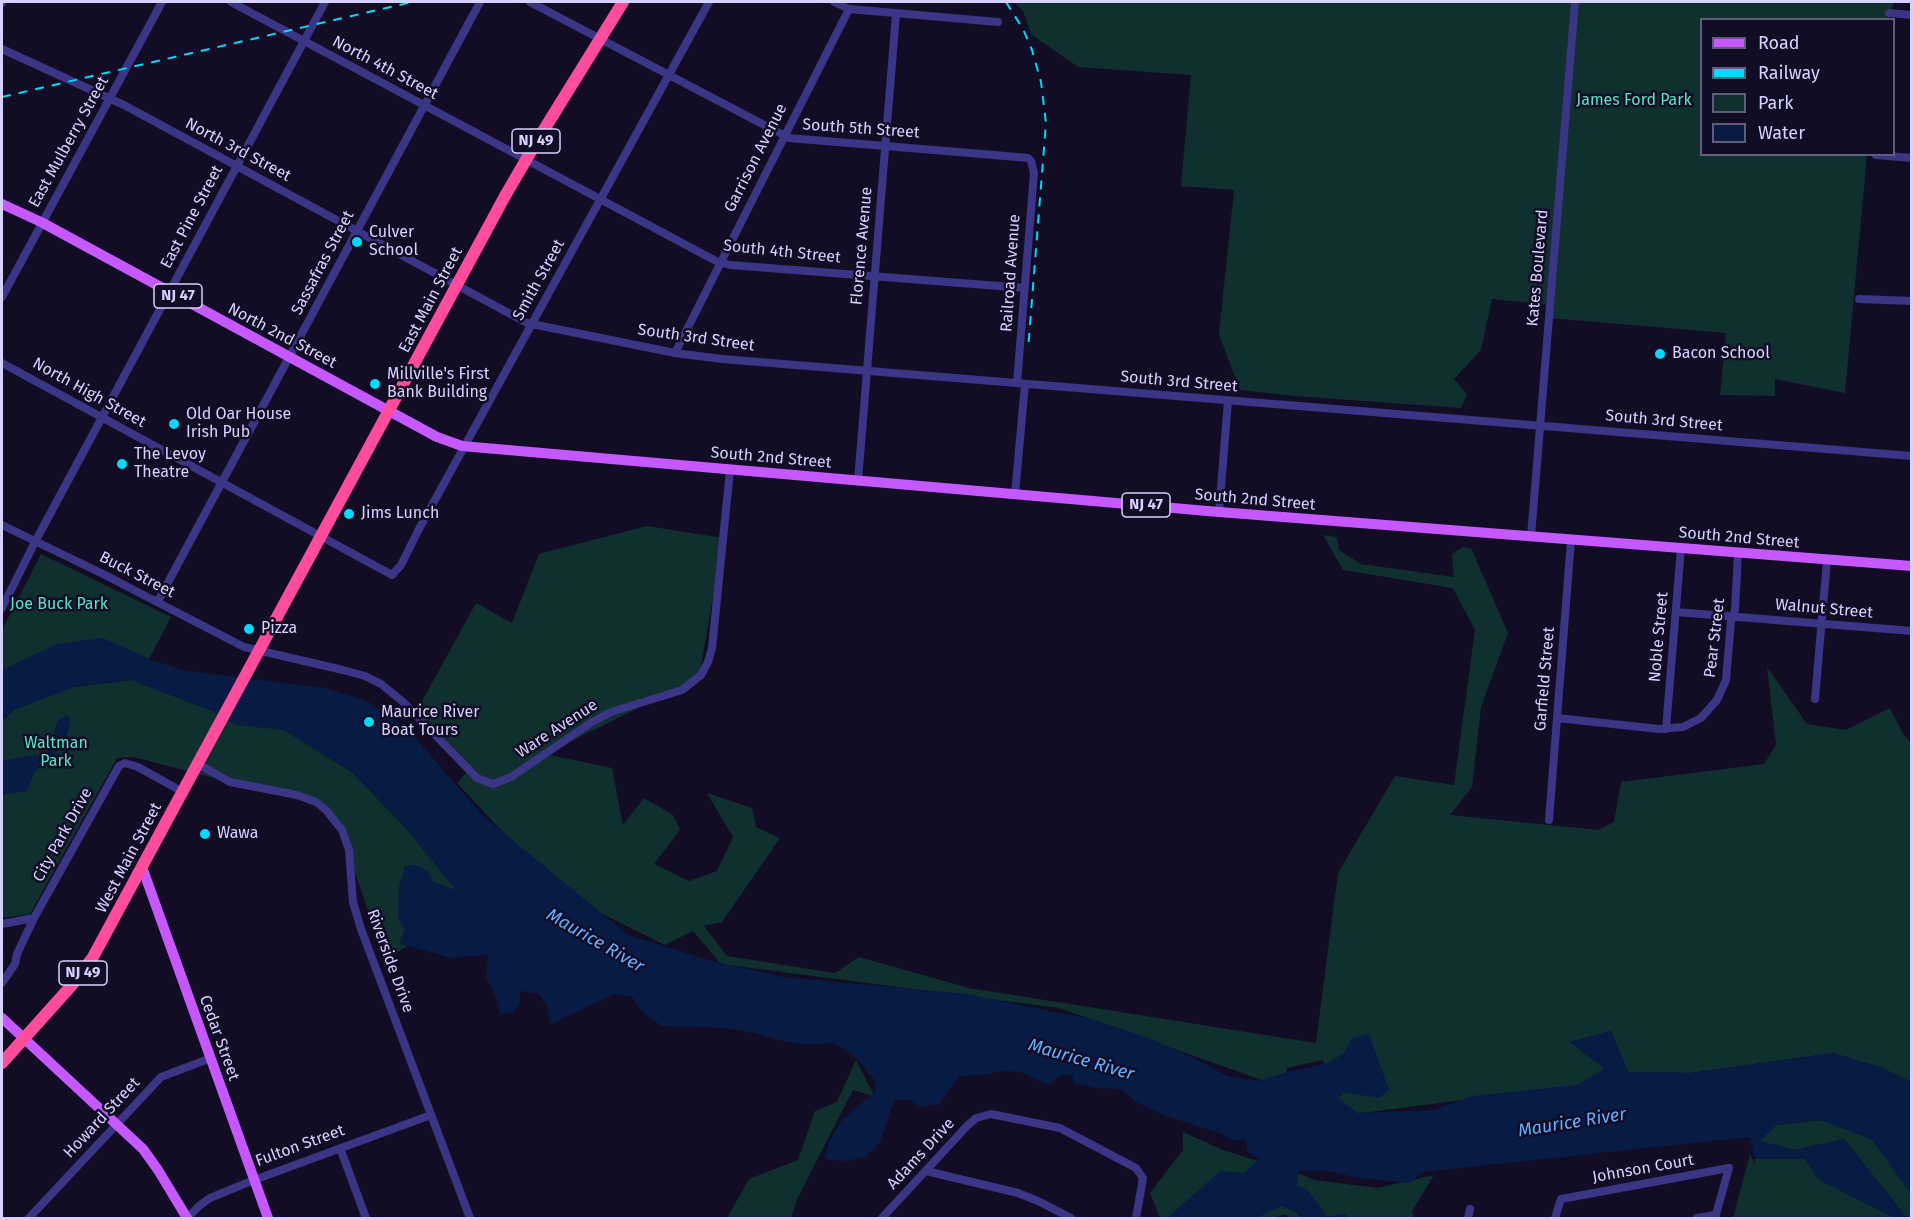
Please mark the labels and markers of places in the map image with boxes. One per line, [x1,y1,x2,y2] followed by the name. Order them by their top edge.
[369,223,418,261] place label: Culver School
[350,235,364,249] marker: Culver School
[1672,344,1770,364] place label: Bacon School
[1653,347,1667,361] marker: Bacon School
[387,365,489,403] place label: Millville's First Bank Building
[368,377,382,391] marker: Millville's First Bank Building
[186,405,291,443] place label: Old Oar House Irish Pub
[167,417,181,431] marker: Old Oar House Irish Pub
[134,445,206,483] place label: The Levoy Theatre
[115,457,129,471] marker: The Levoy Theatre
[361,504,439,524] place label: Jims Lunch
[342,507,356,521] marker: Jims Lunch
[261,619,297,639] place label: Pizza
[242,622,256,636] marker: Pizza
[381,703,479,741] place label: Maurice River Boat Tours
[362,715,376,729] marker: Maurice River Boat Tours
[217,824,258,844] place label: Wawa
[198,827,212,841] marker: Wawa

